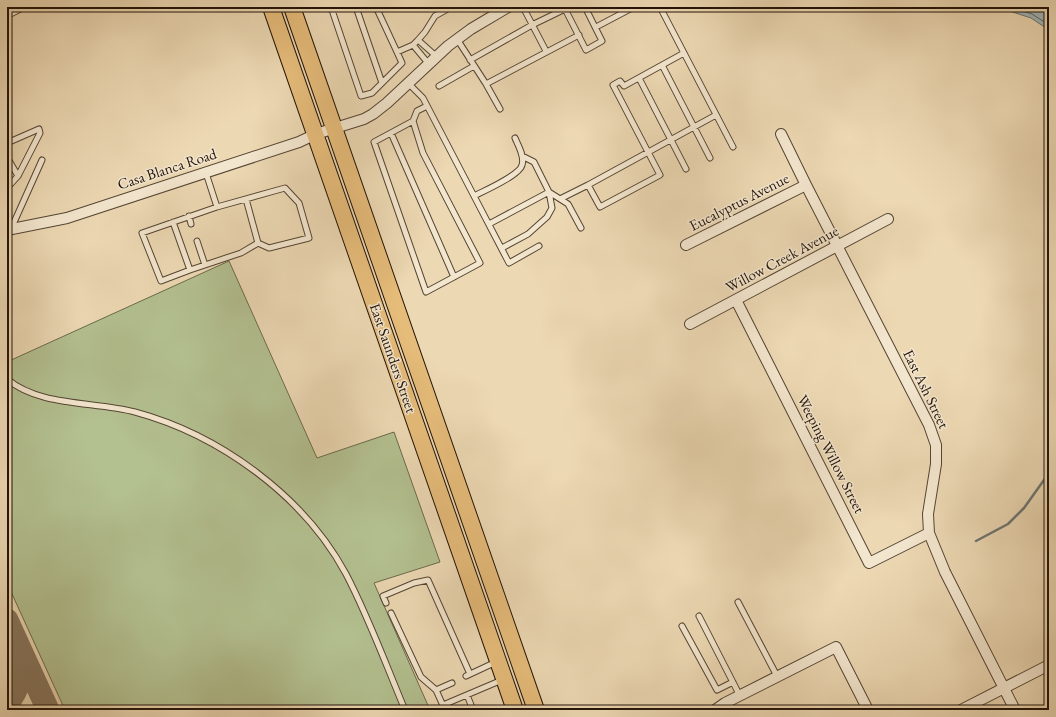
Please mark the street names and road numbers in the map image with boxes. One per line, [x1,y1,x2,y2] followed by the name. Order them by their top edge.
[115,143,219,193] street label: Casa Blanca Road
[686,168,792,235] street label: Eucalyptus Avenue
[722,221,842,296] street label: Willow Creek Avenue
[366,301,421,415] street label: East Saunders Street
[899,346,954,432] street label: East Ash Street
[793,391,870,516] street label: Weeping Willow Street

